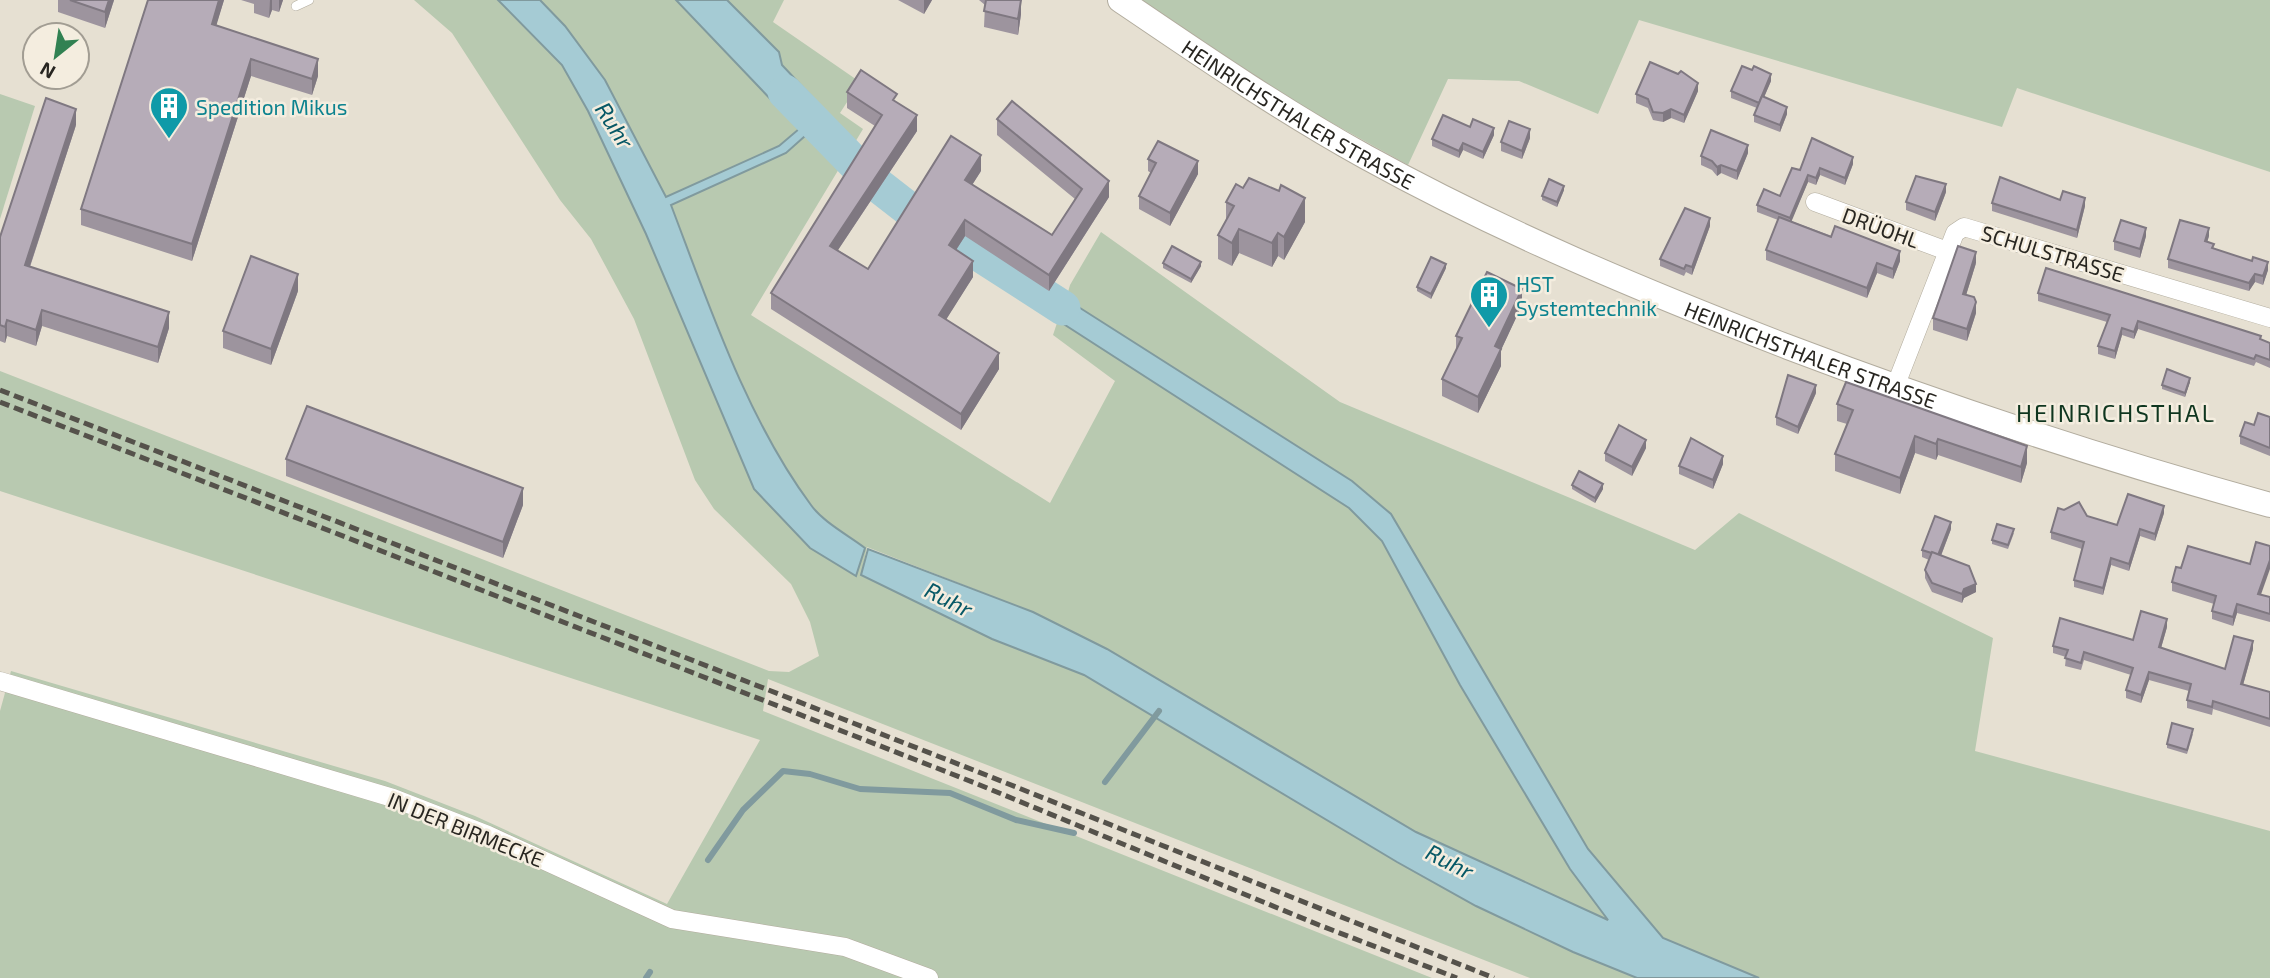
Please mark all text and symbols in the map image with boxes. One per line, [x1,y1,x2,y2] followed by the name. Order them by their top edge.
[21,21,91,91] north arrow
[1178,34,1419,193] street label: HEINRICHSTHALER STRASSE
[36,58,59,85] text: N
[148,85,190,140] building icon: Spedition Mikus
[196,94,347,119] place label: Spedition Mikus
[590,97,641,154] water label: Ruhr
[1839,202,1923,252] street label: DRÜOHL
[1979,219,2127,287] street label: SCHULSTRASSE
[1516,271,1657,320] place label: HST Systemtechnik
[1468,274,1510,329] building icon: HST Systemtechnik
[1681,295,1940,413] street label: HEINRICHSTHALER STRASSE
[2016,398,2216,427] district label: HEINRICHSTHAL
[921,575,978,623] water label: Ruhr
[384,786,548,872] street label: IN DER BIRMECKE
[1422,837,1479,885] water label: Ruhr

